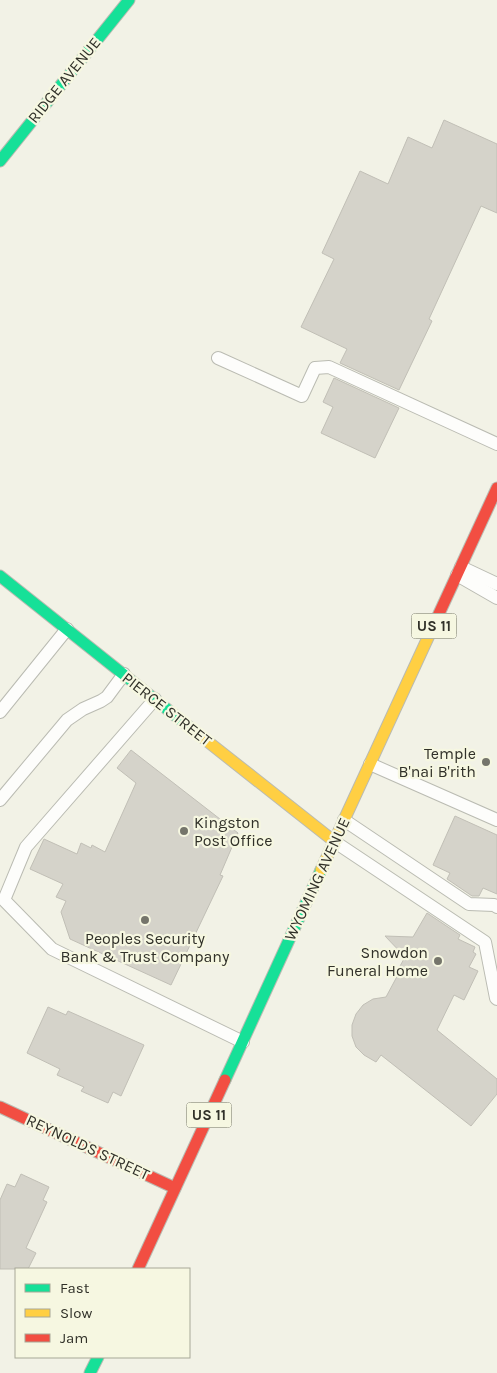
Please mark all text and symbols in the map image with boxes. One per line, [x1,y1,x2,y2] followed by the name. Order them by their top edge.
[24,33,104,127] street label: RIDGE AVENUE
[412,614,456,638] road number: US 11
[119,668,215,750] street label: PIERCE STREET
[399,744,476,781] place label: Temple B'nai B'rith
[480,756,492,768] marker: Temple B'nai B'rith
[194,813,272,850] place label: Kingston Post Office
[280,815,354,943] street label: WYOMING AVENUE
[178,825,190,837] marker: Kingston Post Office
[139,914,151,926] marker: Peoples Security Bank & Trust Company
[61,929,230,966] place label: Peoples Security Bank & Trust Company
[327,943,428,980] place label: Snowdon Funeral Home
[432,955,444,967] marker: Snowdon Funeral Home
[186,1102,232,1128] road number: US 11
[23,1110,153,1184] street label: REYNOLDS STREET
[15,1268,190,1358] legend
[60,1279,90,1297] text: Fast
[60,1304,92,1322] text: Slow
[60,1329,88,1347] text: Jam

